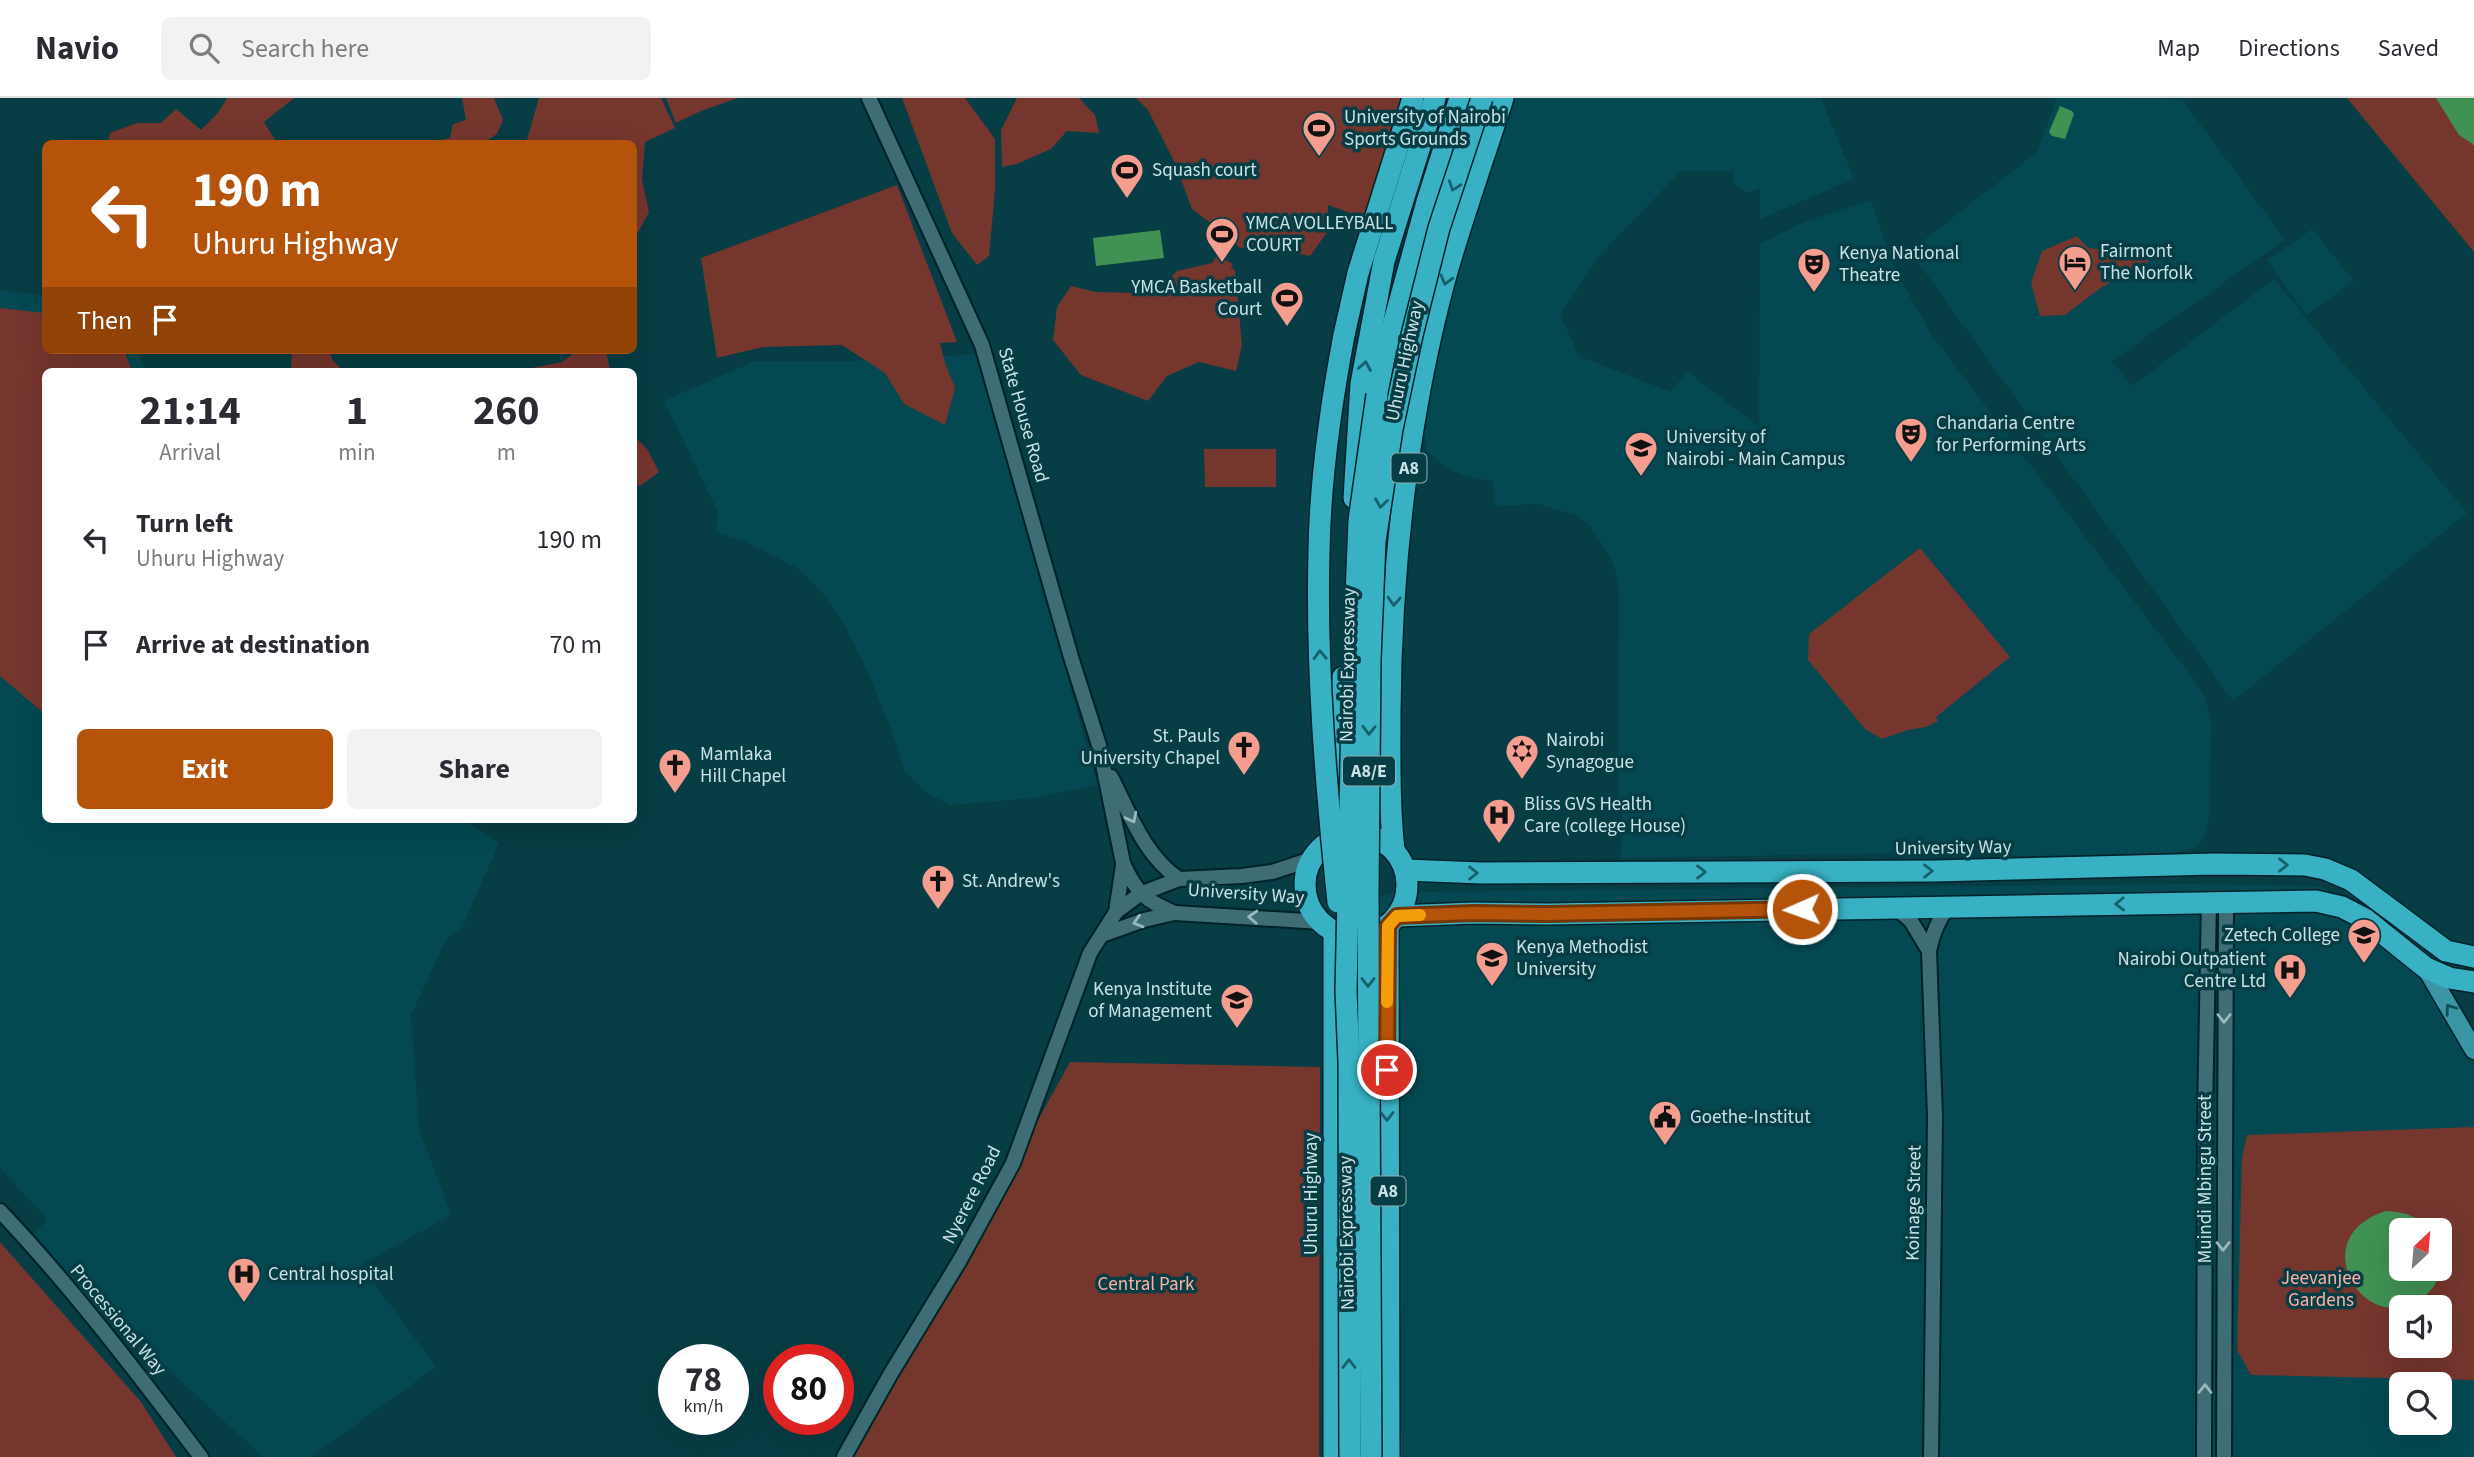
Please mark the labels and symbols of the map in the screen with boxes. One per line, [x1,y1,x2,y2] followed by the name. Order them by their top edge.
[1344,104,1506,153] place label: University of Nairobi Sports Grounds
[1300,109,1338,158] sports icon: University of Nairobi Sports Grounds
[1108,151,1146,200] sports icon: Squash court
[1152,157,1257,184] place label: Squash court
[1448,180,1462,192] one-way arrow
[1245,210,1394,259] place label: YMCA VOLLEYBALL COURT
[1203,215,1241,264] sports icon: YMCA VOLLEYBALL COURT
[2100,238,2193,287] place label: Fairmont The Norfolk
[1839,240,1960,289] place label: Kenya National Theatre
[2056,243,2094,292] hotel icon: Fairmont The Norfolk
[1795,245,1833,294] theatre icon: Kenya National Theatre
[1130,274,1263,323] place label: YMCA Basketball Court
[1440,274,1454,286] one-way arrow
[1268,279,1306,328] sports icon: YMCA Basketball Court
[1379,298,1431,424] street label: Uhuru Highway
[991,344,1055,486] street label: State House Road
[1356,360,1371,372] one-way arrow
[1936,410,2086,459] place label: Chandaria Centre for Performing Arts
[1892,415,1930,464] theatre icon: Chandaria Centre for Performing Arts
[1666,424,1845,473] place label: University of Nairobi - Main Campus
[1622,429,1660,478] school or university icon: University of Nairobi - Main Campus
[1392,454,1426,482] road number: A8
[1373,497,1388,509] one-way arrow
[1333,587,1363,742] street label: Nairobi Expressway
[1387,595,1402,606] one-way arrow
[1312,649,1327,660] one-way arrow
[1081,723,1220,772] place label: St. Pauls University Chapel
[1361,725,1377,736] one-way arrow
[1546,727,1634,776] place label: Nairobi Synagogue
[1225,728,1263,777] church icon: St. Pauls University Chapel
[1503,732,1541,781] synagogue icon: Nairobi Synagogue
[700,741,786,790] place label: Mamlaka Hill Chapel
[656,746,694,795] church icon: Mamlaka Hill Chapel
[1343,756,1395,786] road number: A8/E
[1524,791,1686,840] place label: Bliss GVS Health Care (college House)
[1480,796,1518,845] hospital icon: Bliss GVS Health Care (college House)
[1123,811,1137,823] one-way arrow
[1894,833,2012,863] street label: University Way
[2278,857,2288,873] one-way arrow
[919,862,957,911] church icon: St. Andrew's
[1924,863,1934,879] one-way arrow
[1696,864,1707,880] one-way arrow
[1468,866,1479,881] one-way arrow
[962,868,1060,895] place label: St. Andrew's
[1765,872,1839,946] position arrow
[1187,876,1305,912] street label: University Way
[2114,897,2125,912] one-way arrow
[1248,909,1259,924] one-way arrow
[1132,914,1144,929] one-way arrow
[2345,916,2383,965] school or university icon: Zetech College
[2224,922,2340,949] place label: Zetech College
[1516,934,1648,983] place label: Kenya Methodist University
[1473,939,1511,988] school or university icon: Kenya Methodist University
[2117,946,2267,995] place label: Nairobi Outpatient Centre Ltd
[2271,951,2309,1000] hospital icon: Nairobi Outpatient Centre Ltd
[1088,976,1213,1025] place label: Kenya Institute of Management
[1360,977,1376,988] one-way arrow
[1218,981,1256,1030] school or university icon: Kenya Institute of Management
[2446,1004,2458,1017] one-way arrow
[2217,1013,2232,1024] one-way arrow
[1357,1040,1417,1100] pin
[2192,1094,2219,1263] street label: Muindi Mbingu Street
[1646,1098,1684,1147] public building icon: Goethe-Institut
[1690,1104,1811,1131] place label: Goethe-Institut
[1379,1112,1395,1122] one-way arrow
[1298,1133,1325,1255] street label: Uhuru Highway
[936,1141,1008,1249] street label: Nyerere Road
[1899,1144,1929,1261] street label: Koinage Street
[1332,1155,1362,1310] street label: Nairobi Expressway
[1370,1176,1406,1206] road number: A8
[2389,1218,2452,1281] north arrow
[2216,1240,2231,1251] one-way arrow
[225,1255,263,1304] hospital icon: Central hospital
[63,1259,173,1382] street label: Processional Way
[268,1261,394,1288] place label: Central hospital
[2281,1265,2361,1314] park label: Jeevanjee Gardens
[1098,1271,1195,1298] park label: Central Park
[763,1344,854,1435] speed limit sign: 80
[1341,1359,1357,1369] one-way arrow
[2197,1383,2213,1394] one-way arrow

